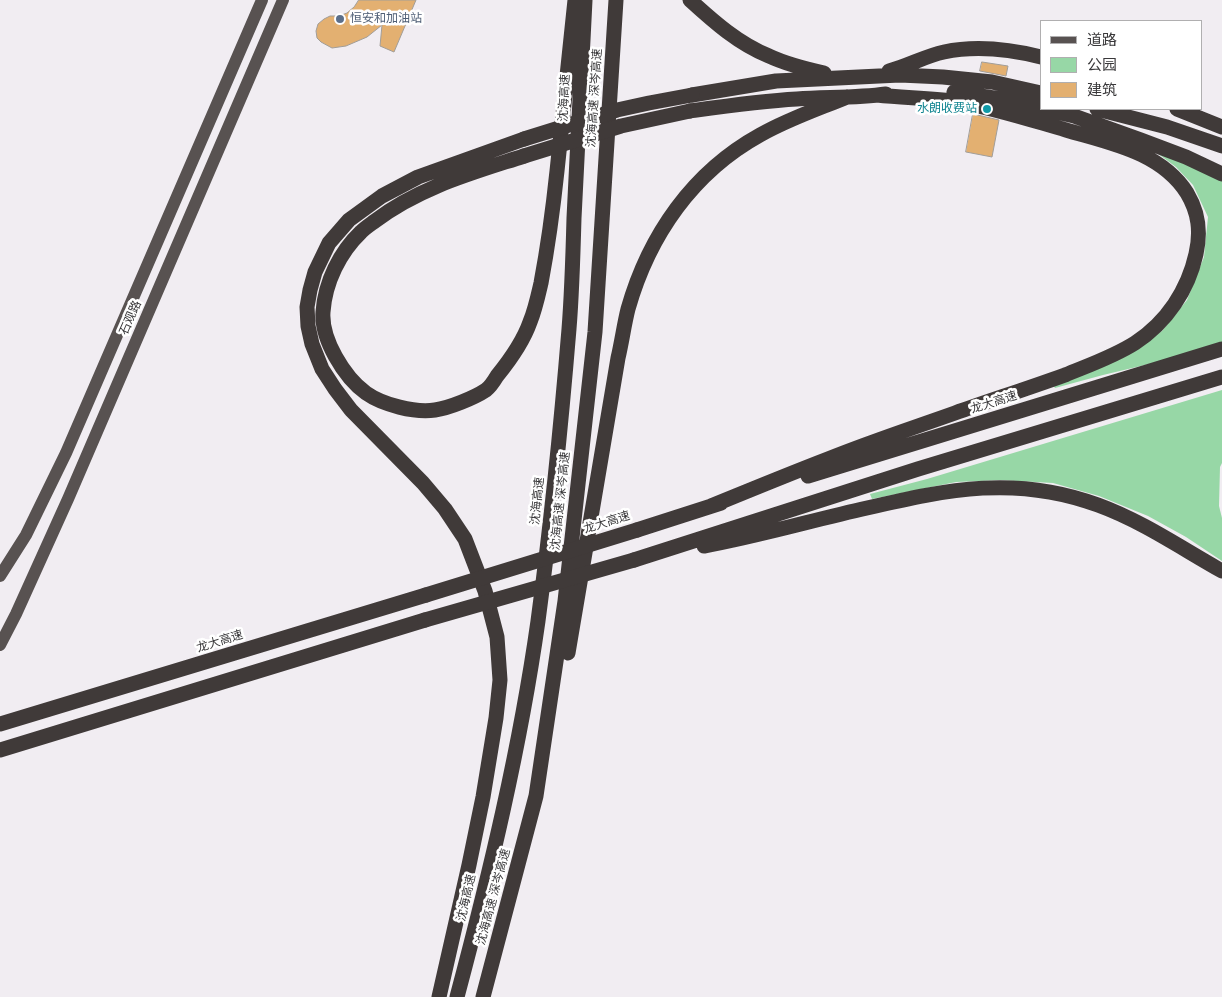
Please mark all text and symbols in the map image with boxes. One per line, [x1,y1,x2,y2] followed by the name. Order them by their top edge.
[350,12,422,26] place label: 恒安和加油站
[334,13,346,25] marker: 恒安和加油站
[1040,20,1202,110] legend
[1087,29,1117,50] text: 道路
[584,48,606,148] street label: 沈海高速 深岑高速
[1087,54,1117,75] text: 公园
[557,74,573,122] street label: 沈海高速
[1087,79,1117,100] text: 建筑
[917,102,977,116] place label: 水朗收费站
[981,103,993,115] marker: 水朗收费站
[117,299,145,337] street label: 石观路
[969,389,1019,417] street label: 龙大高速
[549,451,573,551] street label: 沈海高速 深岑高速
[528,476,548,526] street label: 沈海高速
[582,509,632,537] street label: 龙大高速
[195,628,245,656] street label: 龙大高速
[474,847,514,947] street label: 沈海高速 深岑高速
[455,873,479,923] street label: 沈海高速

